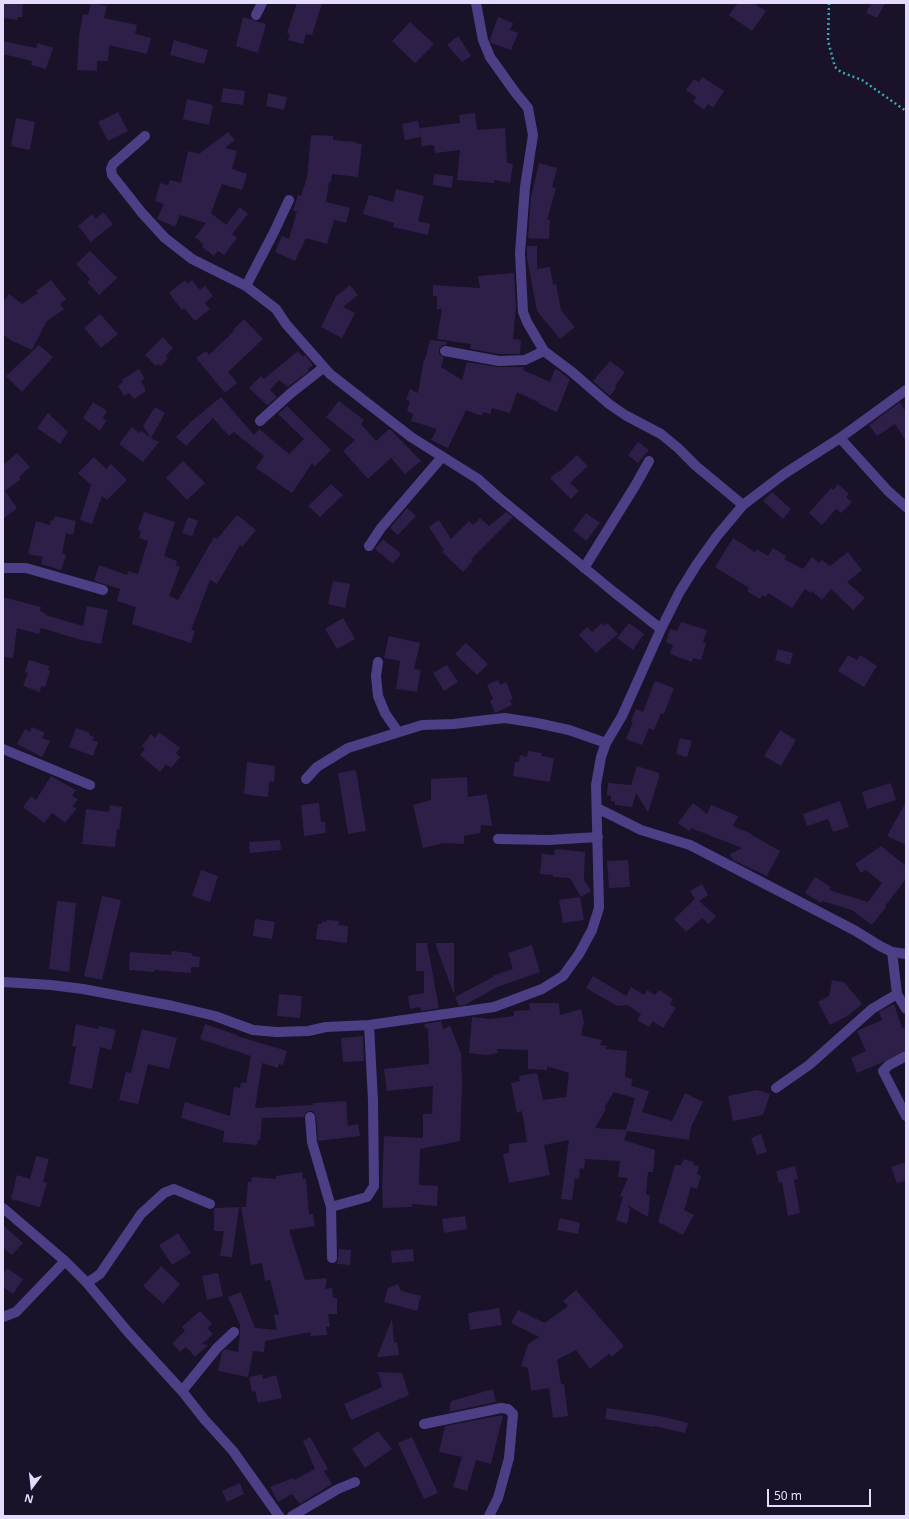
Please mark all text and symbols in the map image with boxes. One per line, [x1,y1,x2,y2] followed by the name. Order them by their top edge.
[12,1467,52,1507] north arrow
[769,1481,873,1507] scale bar
[774,1487,802,1504] text: 50 m
[23,1491,35,1507] text: N

